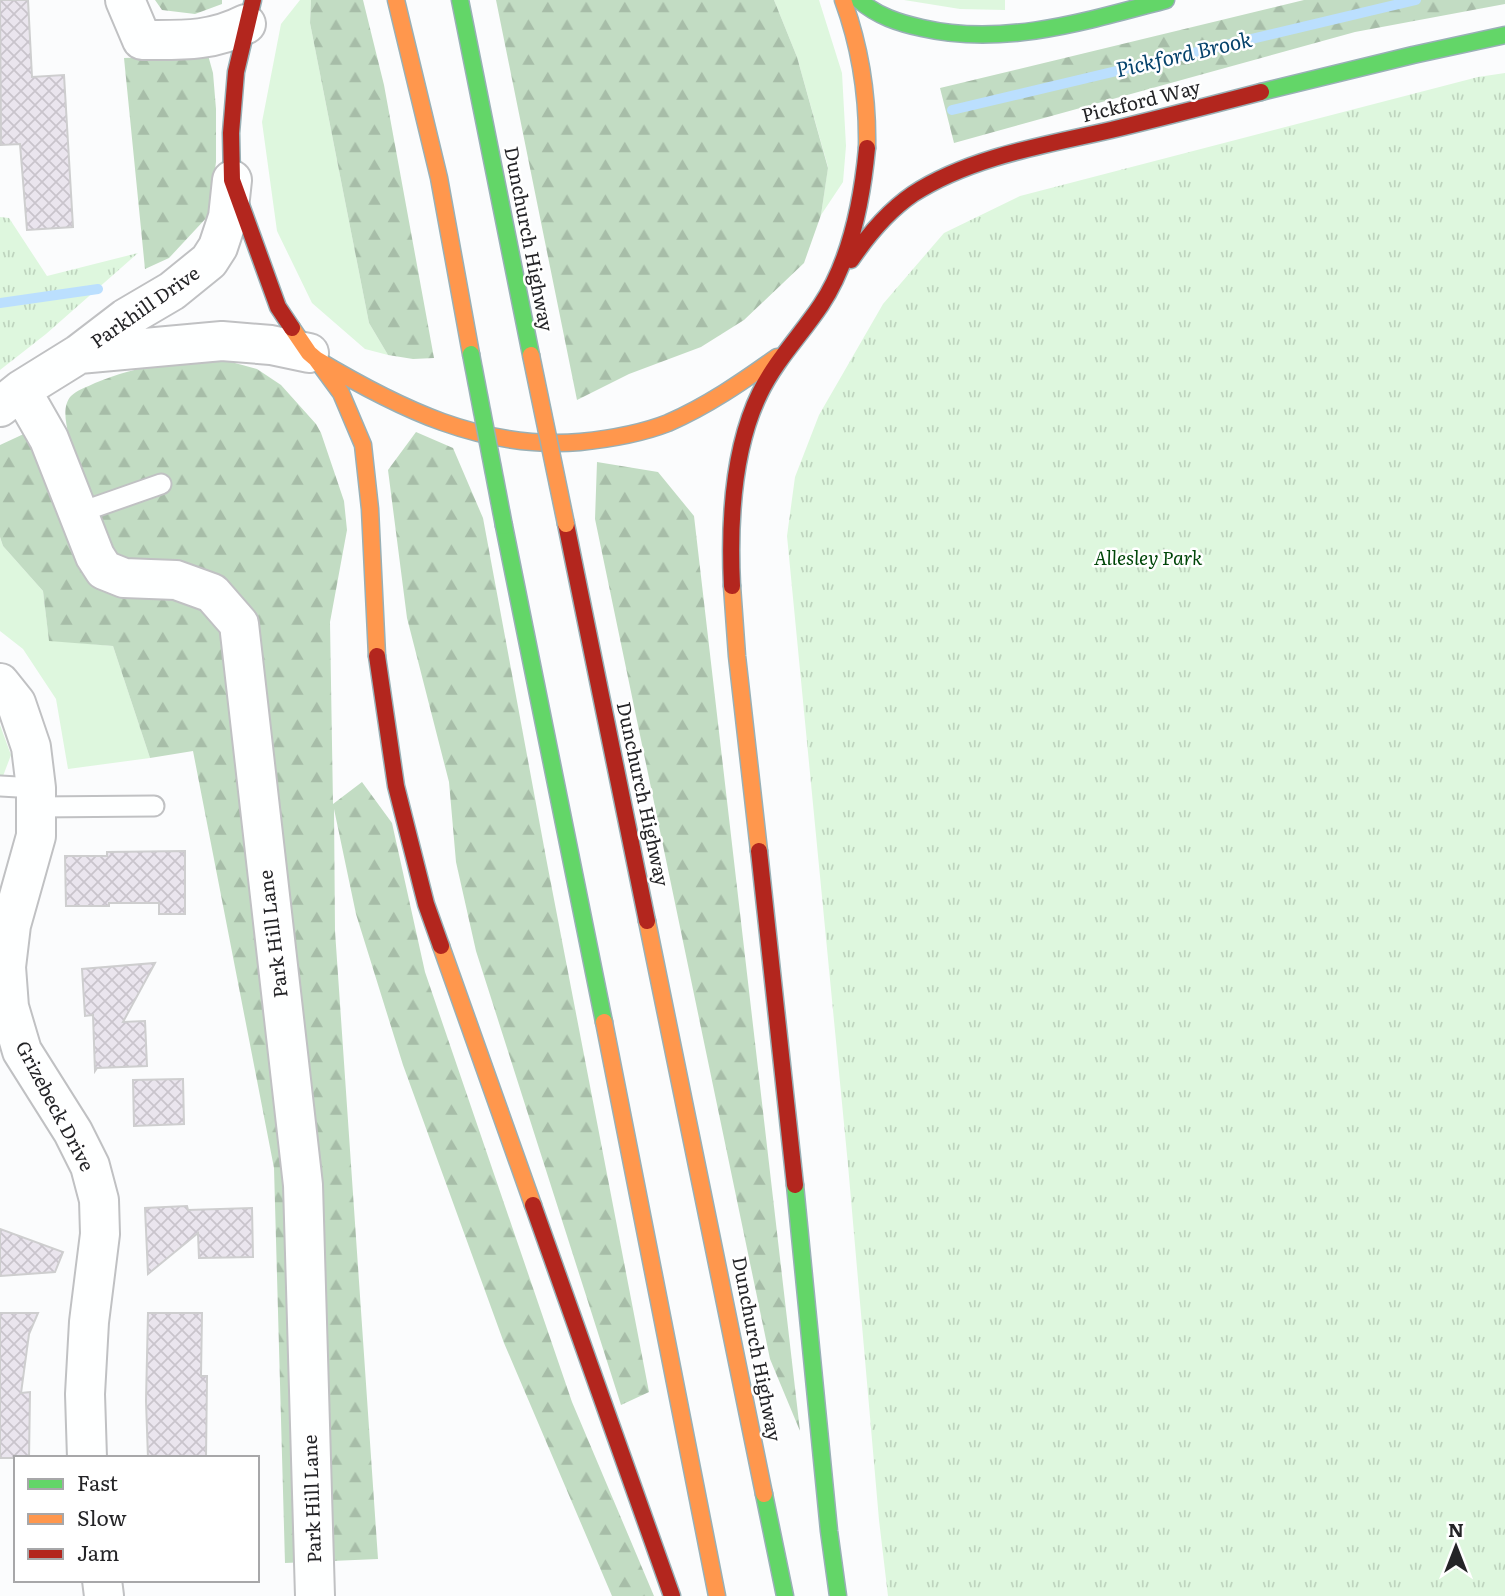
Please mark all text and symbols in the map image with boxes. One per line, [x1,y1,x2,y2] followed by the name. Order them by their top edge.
[1112,22,1255,83] water label: Pickford Brook
[1078,72,1203,128] street label: Pickford Way
[498,144,562,334] street label: Dunchurch Highway
[84,258,205,354] street label: Parkhill Drive
[1094,543,1203,571] park label: Allesley Park
[611,699,677,889] street label: Dunchurch Highway
[250,868,294,1000] street label: Park Hill Lane
[10,1035,102,1176] street label: Grizebeck Drive
[726,1254,790,1444] street label: Dunchurch Highway
[295,1434,327,1564] street label: Park Hill Lane
[14,1456,259,1582] legend
[77,1466,118,1497] text: Fast
[77,1501,127,1532] text: Slow
[1421,1512,1491,1582] north arrow
[1448,1515,1464,1543] text: N
[77,1536,119,1567] text: Jam

